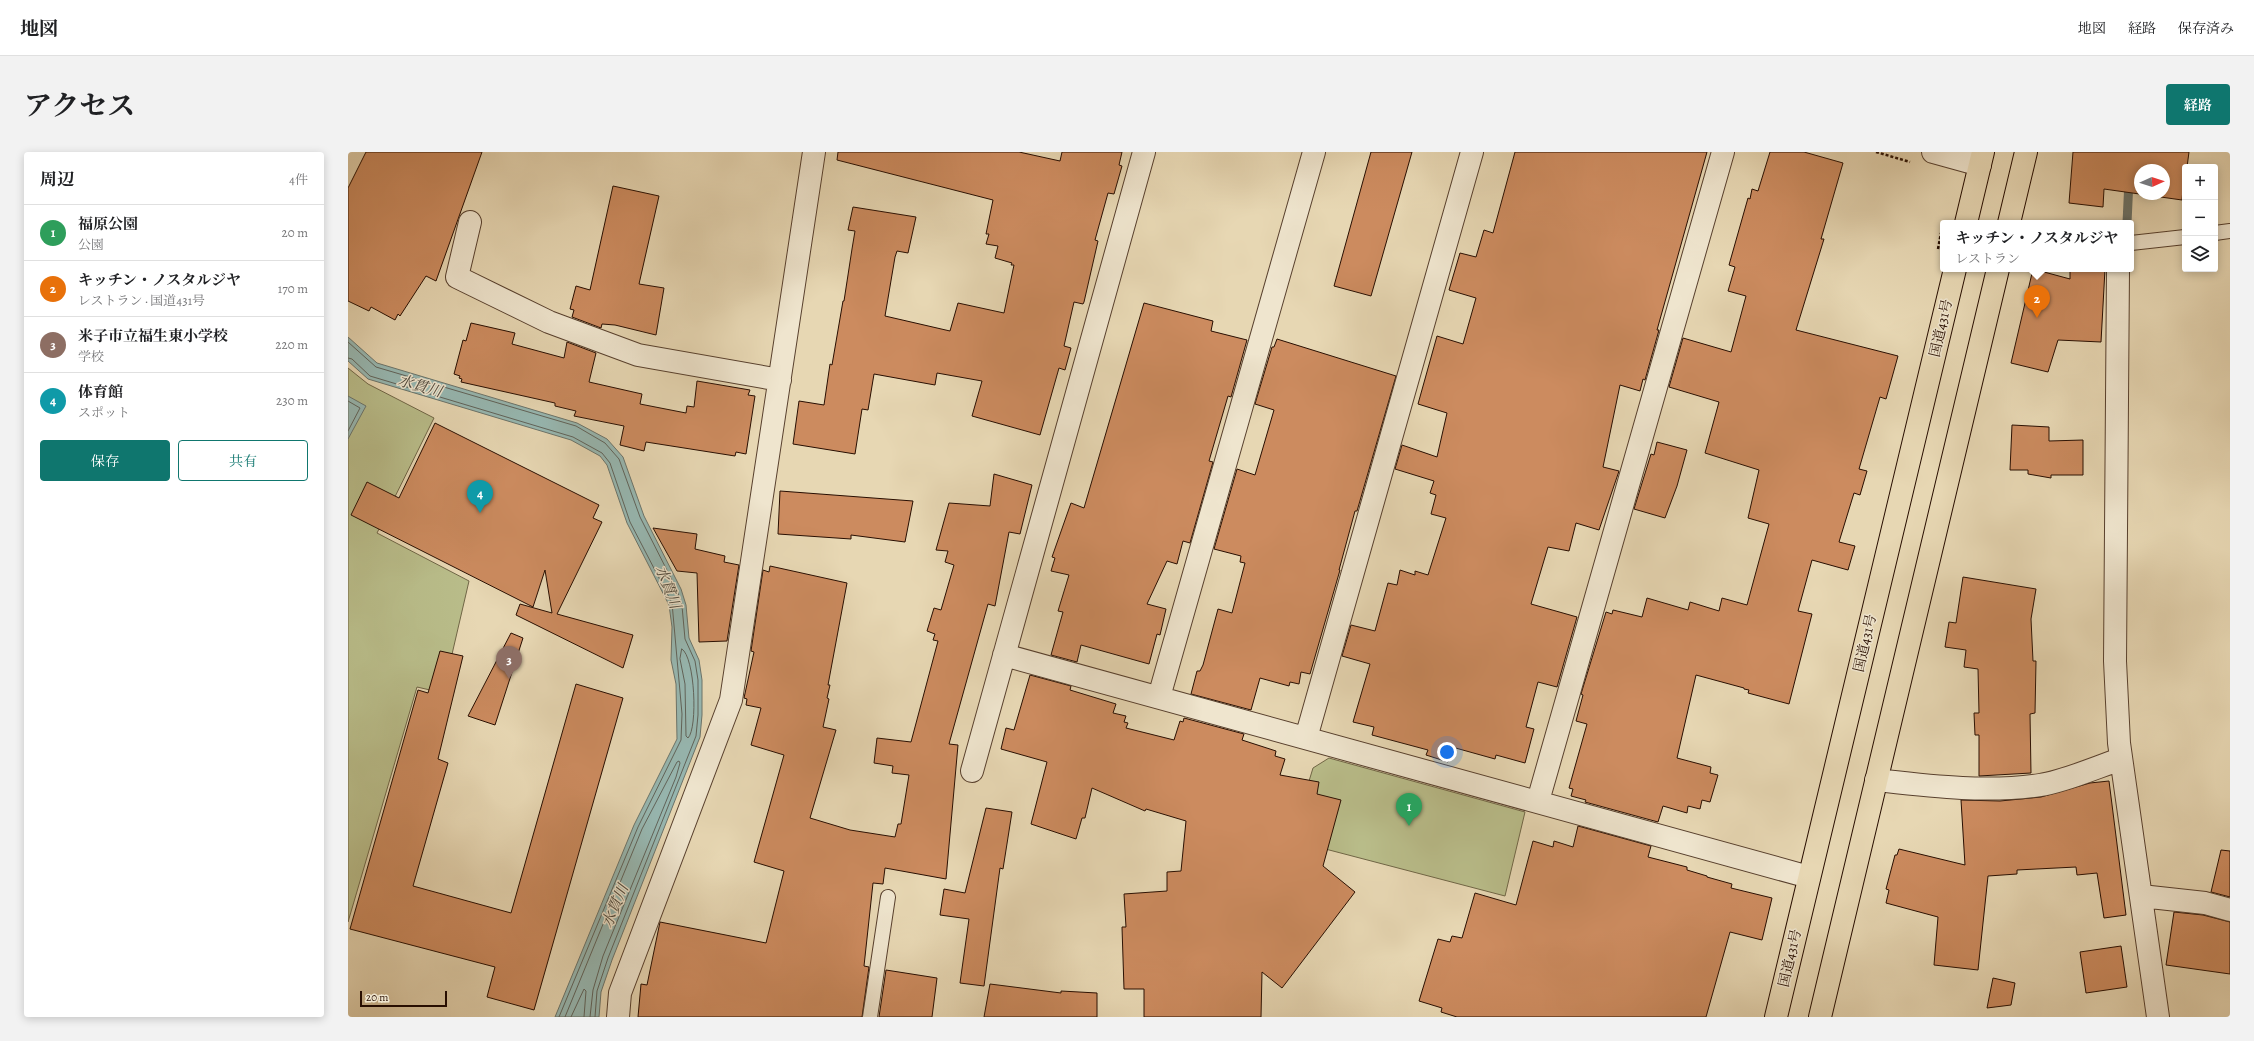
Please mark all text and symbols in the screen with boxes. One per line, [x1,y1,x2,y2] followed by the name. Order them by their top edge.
[20,16,58,42] text: 地図
[2078,19,2106,38] text: 地図
[2128,19,2156,38] text: 経路
[2178,19,2234,38] text: 保存済み
[2166,84,2230,125] button: 経路
[24,87,135,125] text: アクセス
[2134,164,2170,200] north arrow
[2182,164,2218,272] map controls
[2182,164,2218,200] button: +
[40,168,74,191] text: 周辺
[289,171,308,188] text: 4件
[2182,200,2218,236] button: −
[78,214,138,234] text: 福原公園
[1940,220,2134,272] popup
[51,224,55,241] text: 1
[282,224,308,241] text: 20 m
[1956,228,2118,248] text: キッチン・ノスタルジヤ
[78,236,104,253] text: 公園
[2182,236,2218,272] button: layers
[1956,250,2020,267] text: レストラン
[78,270,241,290] text: キッチン・ノスタルジヤ
[50,280,56,297] text: 2
[278,280,308,297] text: 170 m
[2024,285,2050,318] pin: 2
[78,292,205,309] text: レストラン · 国道431号
[1925,297,1957,359] street label: 国道431号
[78,326,228,346] text: 米子市立福生東小学校
[50,336,56,353] text: 3
[275,336,308,353] text: 220 m
[78,348,104,365] text: 学校
[396,370,446,402] water label: 水貫川
[78,382,123,402] text: 体育館
[50,392,56,409] text: 4
[276,392,308,409] text: 230 m
[78,404,130,421] text: スポット
[40,440,170,481] button: 保存
[178,440,308,481] button: 共有
[467,480,493,513] pin: 4
[651,562,686,613] water label: 水貫川
[1849,612,1881,674] street label: 国道431号
[496,646,522,679] pin: 3
[1437,742,1457,762] your location
[1396,793,1422,826] pin: 1
[597,880,634,931] water label: 水貫川
[1774,927,1806,989] street label: 国道431号
[360,989,447,1008] scale bar
[366,990,388,1005] text: 20 m

